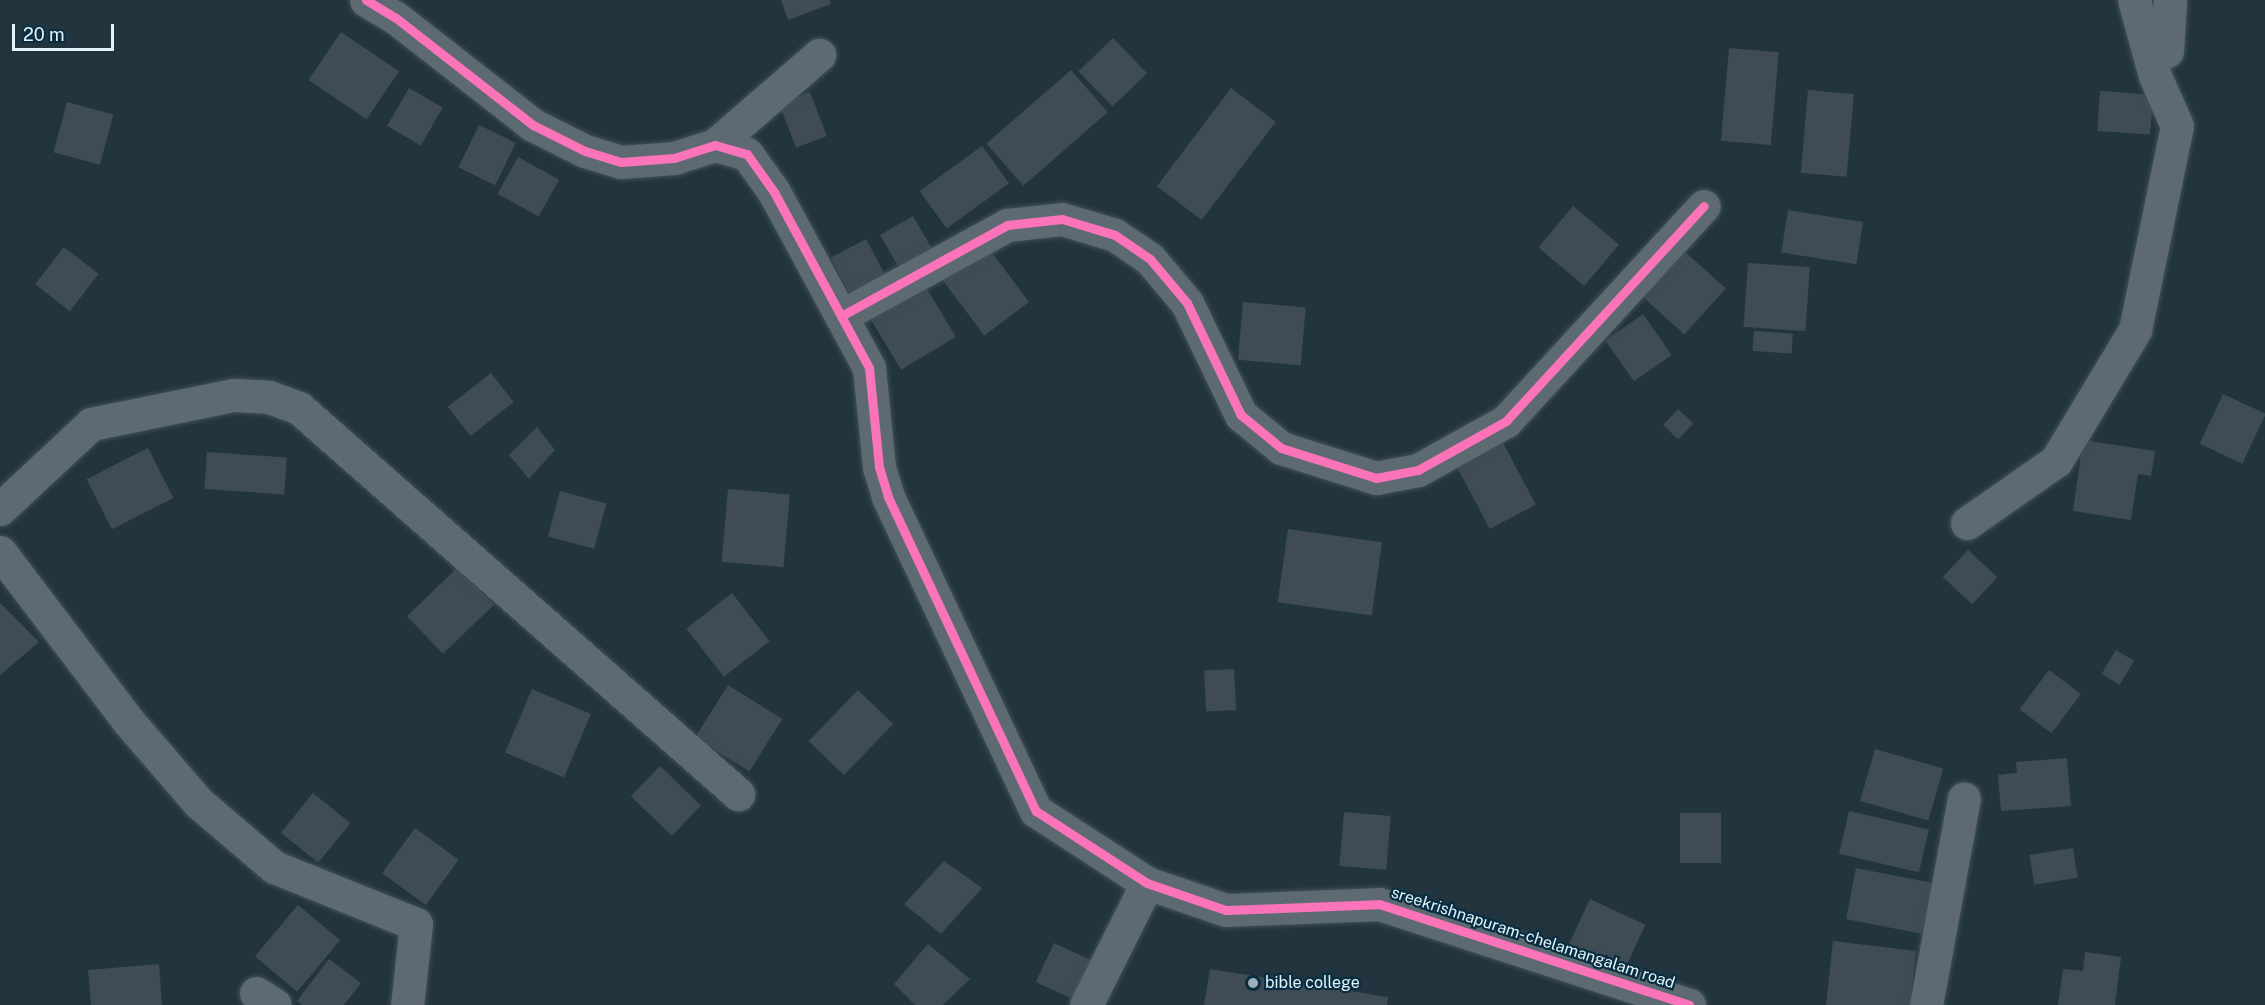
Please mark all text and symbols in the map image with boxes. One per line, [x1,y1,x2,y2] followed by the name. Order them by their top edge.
[15,12,117,50] scale bar
[23,24,65,45] text: 20 m
[1387,882,1679,994] street label: sreekrishnapuram- chelamangalam road
[1265,973,1360,993] place label: bible college
[1246,976,1260,990] marker: bible college

